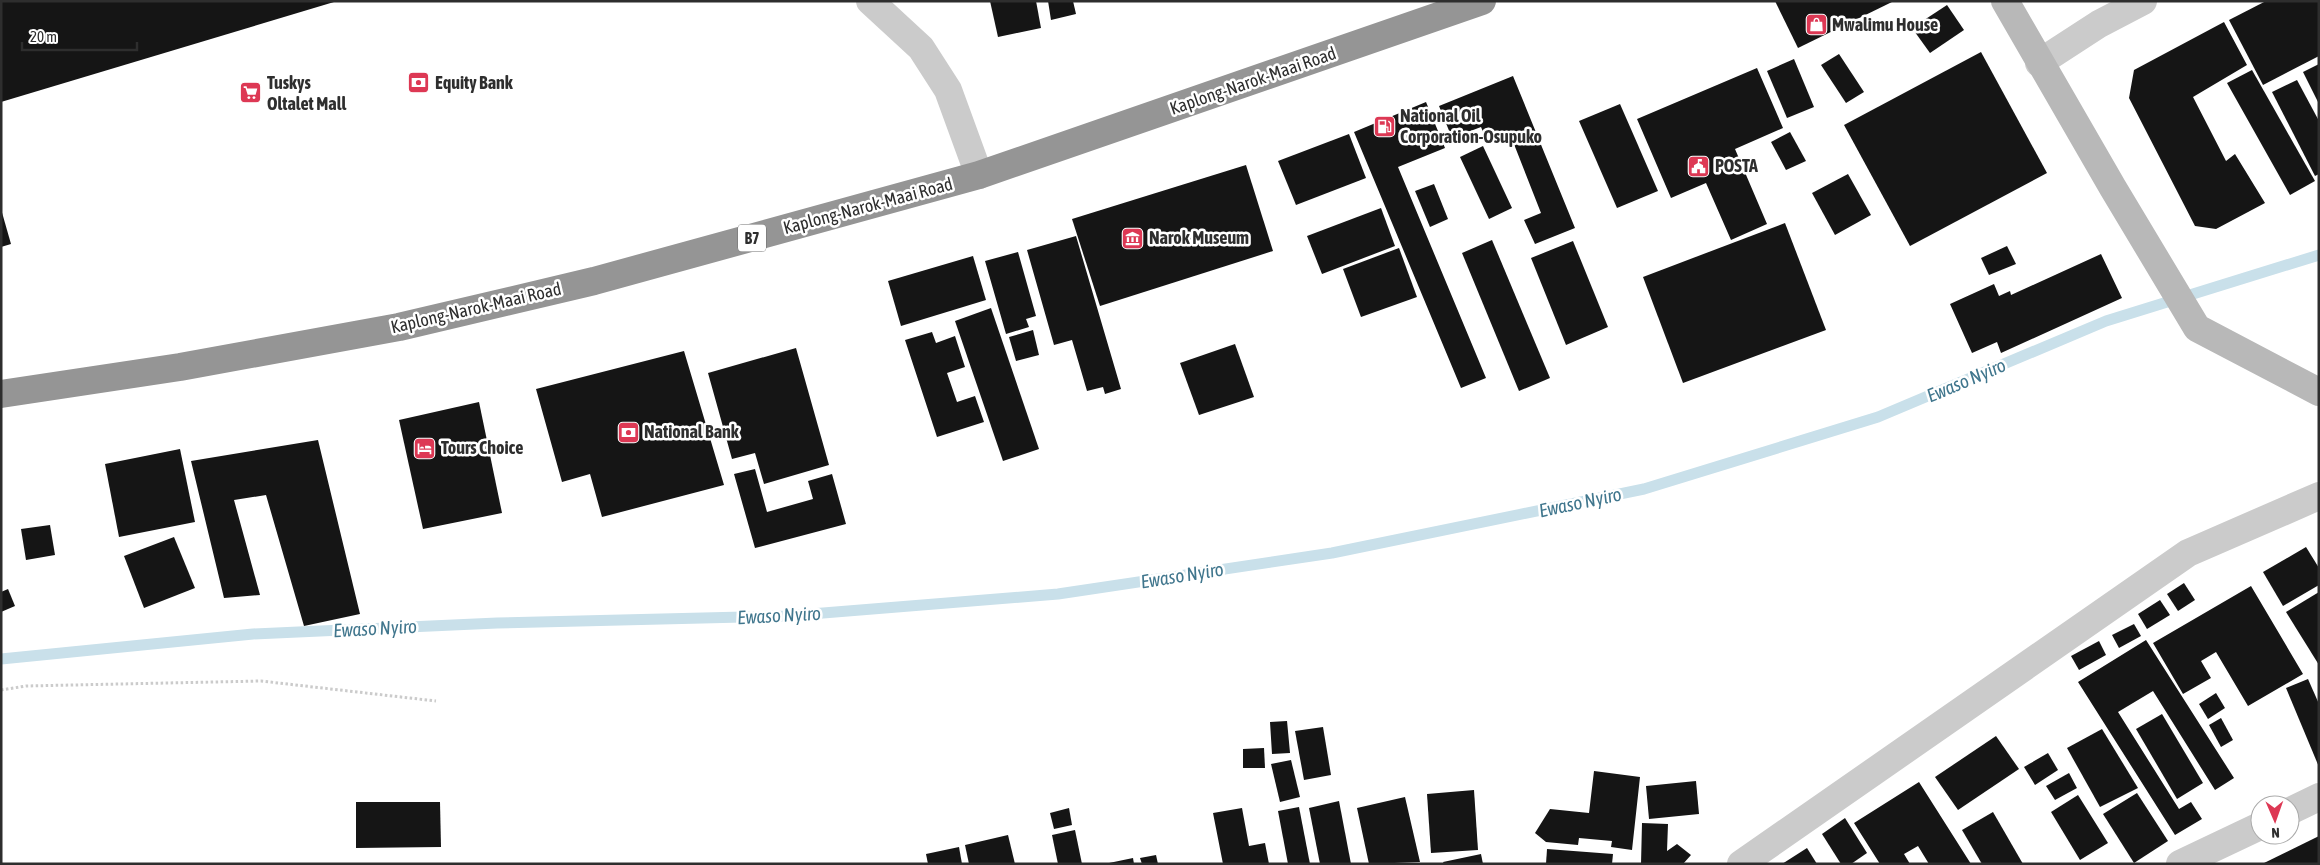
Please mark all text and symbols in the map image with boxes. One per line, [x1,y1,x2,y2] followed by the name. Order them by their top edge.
[1804,13,1828,37] shop icon: Mwalimu House
[1832,14,1938,35] place label: Mwalimu House
[22,20,138,52] scale bar
[30,28,57,45] text: 20 m
[1167,42,1339,119] street label: Kaplong-Narok-Maai Road
[407,71,431,95] bank icon: Equity Bank
[267,72,346,114] place label: Tuskys Oltalet Mall
[435,72,514,93] place label: Equity Bank
[239,81,263,105] supermarket icon: Tuskys Oltalet Mall
[1400,105,1542,147] place label: National Oil Corporation-Osupuko
[1372,114,1396,138] fuel station icon: National Oil Corporation-Osupuko
[1687,154,1711,178] public building icon: POSTA
[1715,155,1758,176] place label: POSTA
[781,173,955,238] street label: Kaplong-Narok-Maai Road
[738,224,766,252] road number: B7
[1121,226,1145,250] museum icon: Narok Museum
[1149,227,1249,248] place label: Narok Museum
[389,278,563,337] street label: Kaplong-Narok-Maai Road
[1923,353,2009,406] water label: Ewaso Nyiro
[616,420,640,444] bank icon: National Bank
[644,421,740,442] place label: National Bank
[413,436,437,460] hotel icon: Tours Choice
[441,437,523,458] place label: Tours Choice
[1537,483,1623,521] water label: Ewaso Nyiro
[1139,558,1225,592] water label: Ewaso Nyiro
[737,602,821,628] water label: Ewaso Nyiro
[333,615,417,641] water label: Ewaso Nyiro
[2250,795,2300,845] north arrow
[2271,825,2280,841] text: N

